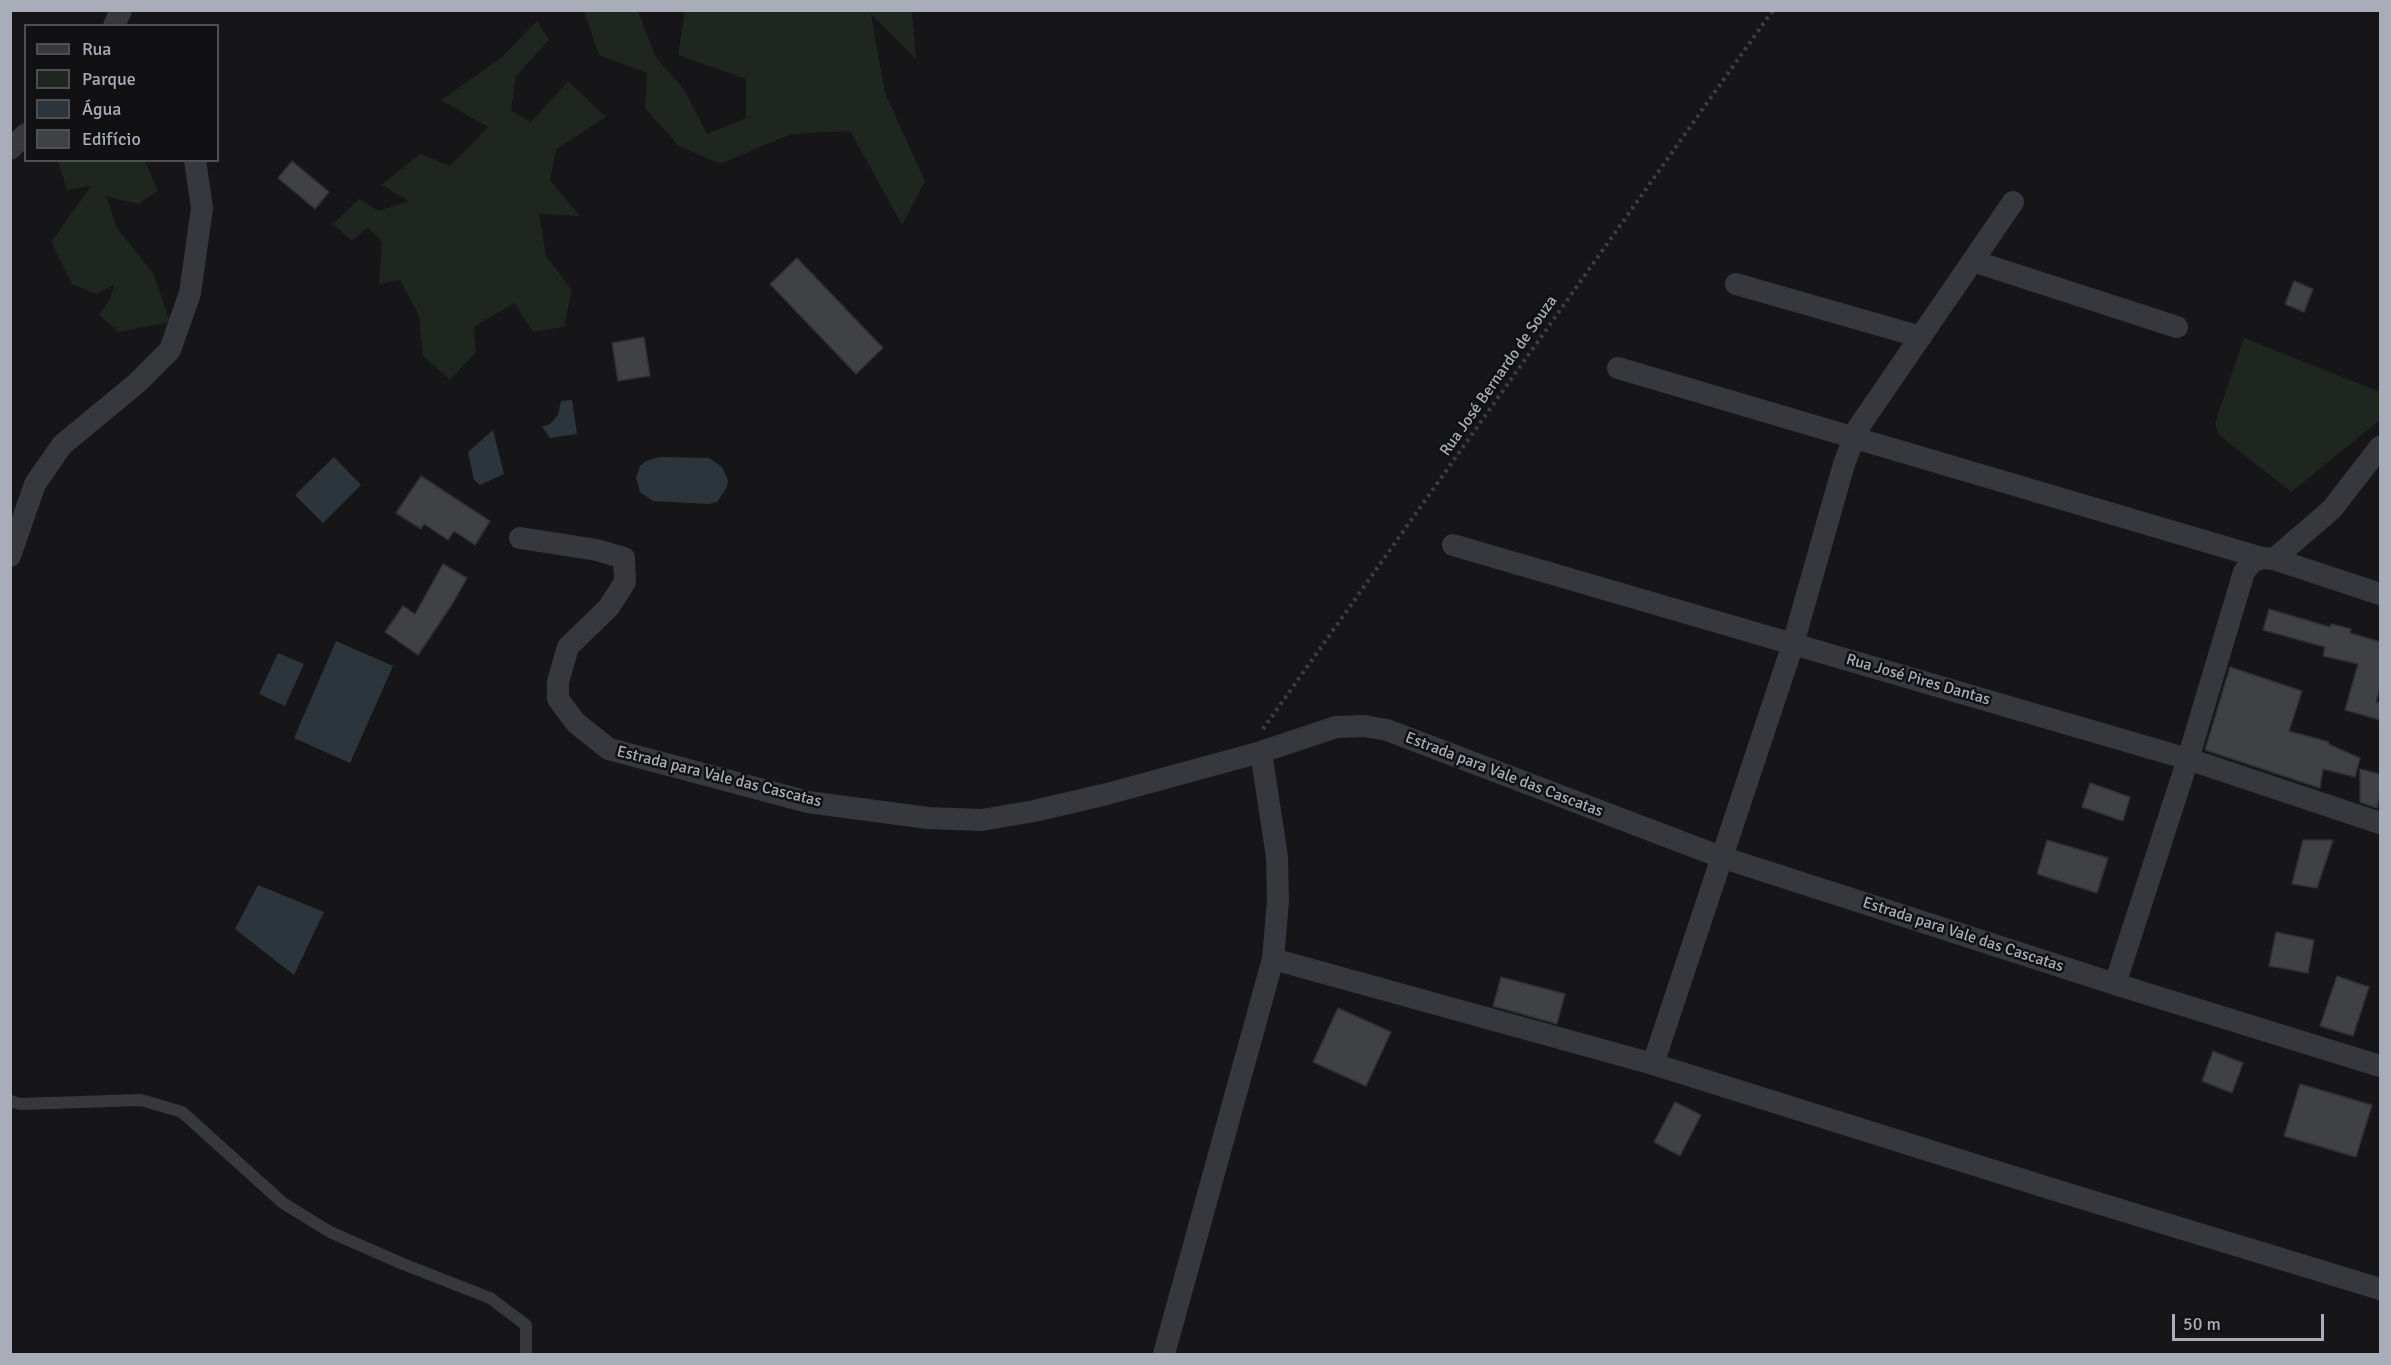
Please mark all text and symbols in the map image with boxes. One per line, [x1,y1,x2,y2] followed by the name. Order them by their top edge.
[24,24,219,162] legend
[82,38,111,60] text: Rua
[82,68,136,90] text: Parque
[82,98,121,120] text: Água
[82,128,141,150] text: Edifício
[1436,292,1562,460] street label: Rua José Bernardo de Souza
[1844,650,1992,710] street label: Rua José Pires Dantas
[1402,728,1606,822] street label: Estrada para Vale das Cascatas
[615,742,823,812] street label: Estrada para Vale das Cascatas
[1860,893,2066,977] street label: Estrada para Vale das Cascatas
[2175,1302,2326,1340] scale bar
[2183,1313,2221,1335] text: 50 m

